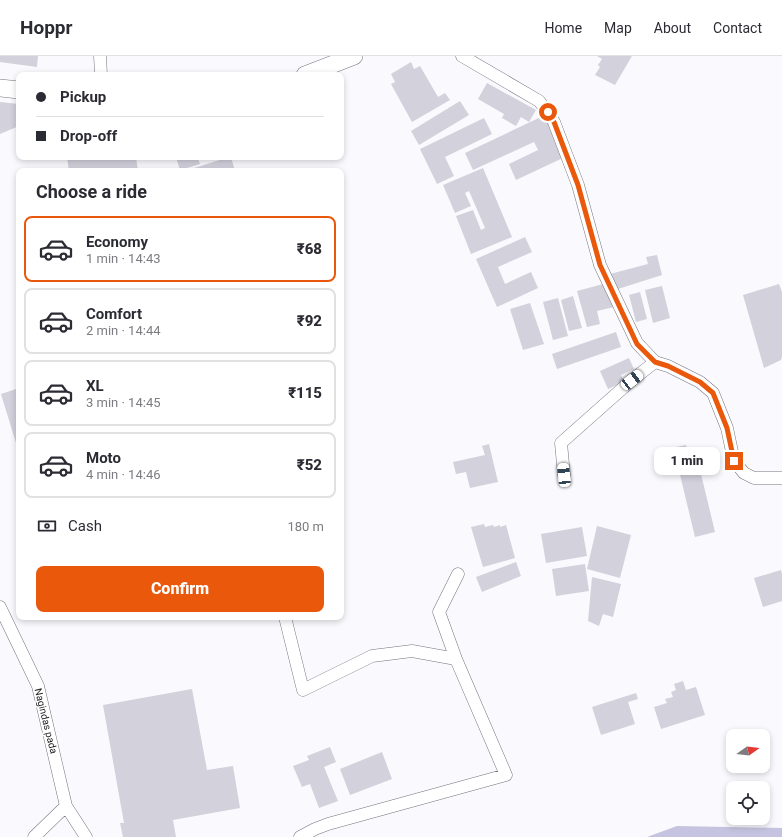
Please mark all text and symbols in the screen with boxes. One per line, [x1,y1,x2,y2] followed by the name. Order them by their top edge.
[20,16,72,39] text: Hoppr
[544,20,582,36] text: Home
[604,20,632,36] text: Map
[654,20,691,36] text: About
[713,20,762,36] text: Contact
[60,88,106,106] text: Pickup
[539,103,557,121] route start
[60,127,117,145] text: Drop-off
[36,181,147,202] text: Choose a ride
[38,231,74,267] icon: car
[86,233,148,251] text: Economy
[297,240,322,258] text: ₹68
[86,251,161,266] text: 1 min · 14:43
[38,303,74,339] icon: car
[86,305,142,323] text: Comfort
[297,312,322,330] text: ₹92
[86,323,161,338] text: 2 min · 14:44
[619,368,645,392] car
[38,375,74,411] icon: car
[86,377,104,395] text: XL
[288,384,322,402] text: ₹115
[86,395,161,410] text: 3 min · 14:45
[38,447,74,483] icon: car
[654,447,720,475] callout: 1 min
[86,449,121,467] text: Moto
[725,452,743,470] route end
[671,453,703,468] text: 1 min
[297,456,322,474] text: ₹52
[557,462,571,488] car
[86,467,161,482] text: 4 min · 14:46
[36,515,58,537] icon: cash
[68,517,102,535] text: Cash
[287,519,324,534] text: 180 m
[36,566,324,612] button: Confirm
[33,687,59,755] street label: Nagindas pada
[726,729,770,773] north arrow
[726,729,770,825] map controls
[726,781,770,825] button: locate

